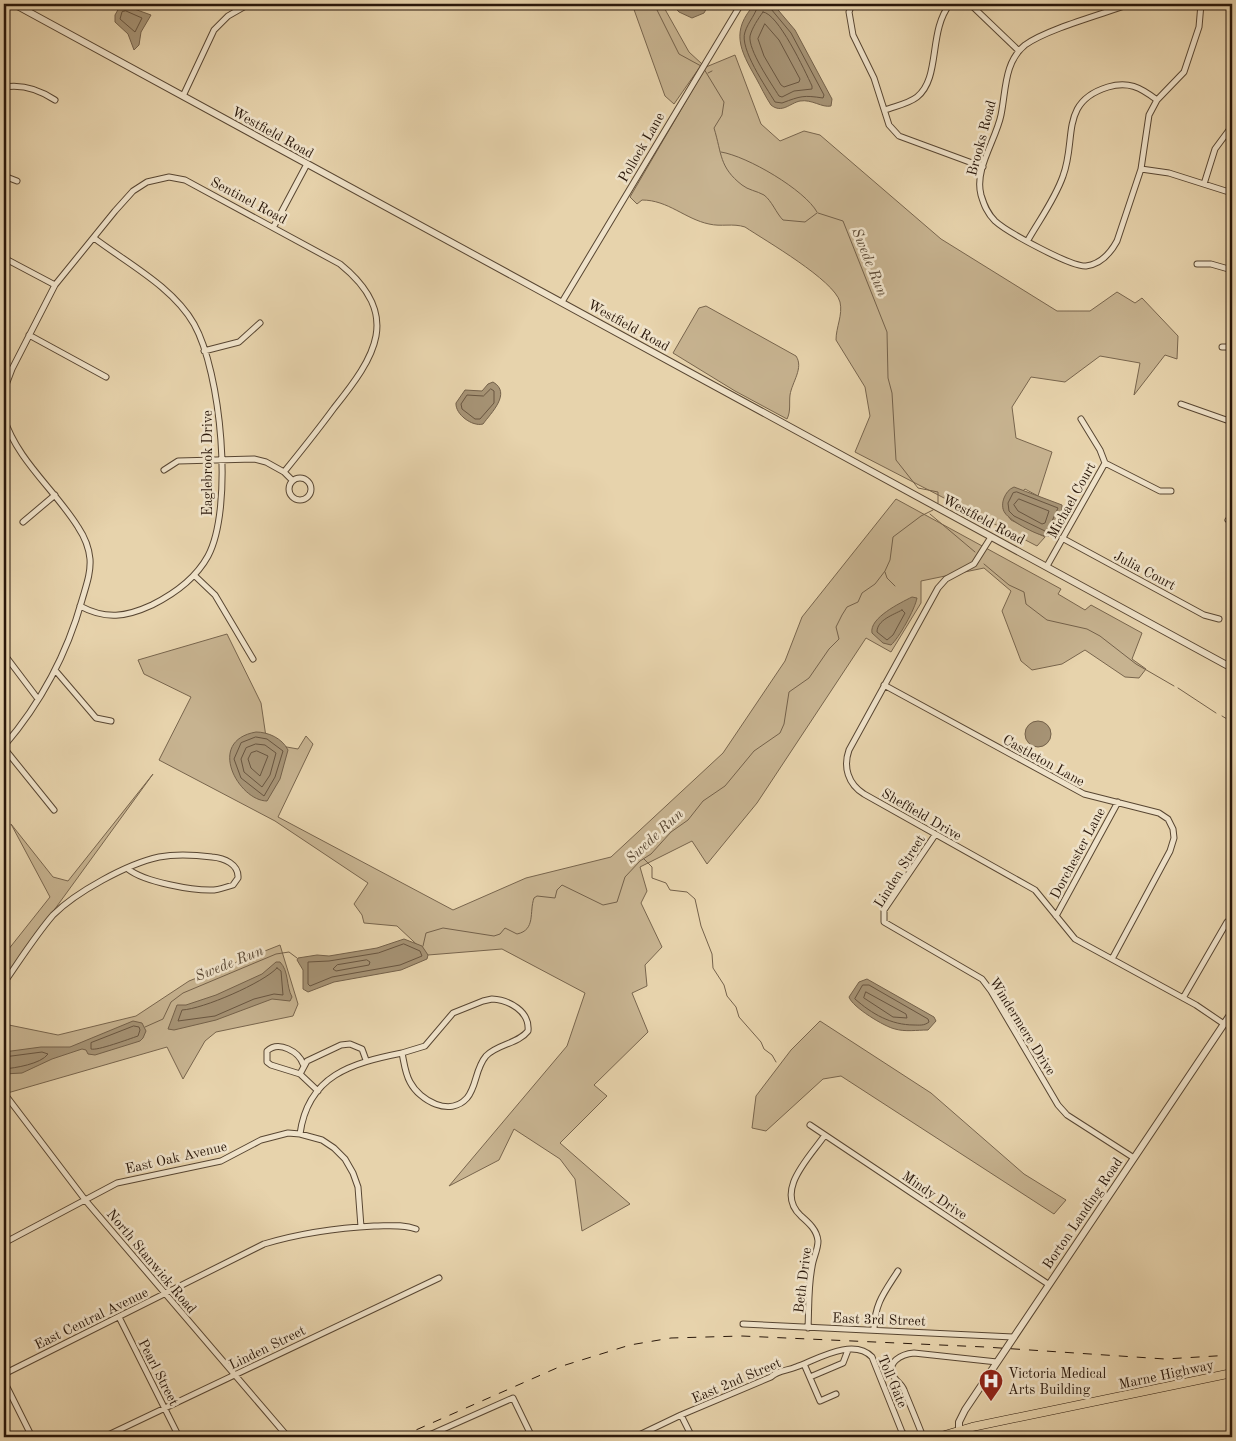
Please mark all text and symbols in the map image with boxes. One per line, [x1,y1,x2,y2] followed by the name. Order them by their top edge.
[965,99,999,178] street label: Brooks Road
[229,105,316,161] street label: Westfield Road
[616,110,667,185] street label: Pollock Lane
[208,175,289,227] street label: Sentinel Road
[848,226,889,299] water label: Swede Run
[585,298,672,354] street label: Westfield Road
[201,410,215,516] street label: Eaglebrook Drive
[1045,460,1099,541] street label: Michael Court
[940,492,1027,547] street label: Westfield Road
[1111,549,1178,593] street label: Julia Court
[1000,733,1087,789] street label: Castleton Lane
[879,786,964,843] street label: Sheffield Drive
[1048,806,1108,901] street label: Dorchester Lane
[623,807,687,867] water label: Swede Run
[872,833,928,910] street label: Linden Street
[193,944,266,985] water label: Swede Run
[986,975,1058,1078] street label: Windermere Drive
[124,1139,228,1176] street label: East Oak Avenue
[1040,1155,1125,1272] street label: Borton Landing Road
[899,1169,970,1223] street label: Mindy Drive
[104,1207,199,1316] street label: North Stanwick Road
[792,1246,814,1314] street label: Beth Drive
[32,1285,150,1352] street label: East Central Avenue
[832,1311,926,1329] street label: East 3rd Street
[227,1323,308,1372] street label: Linden Street
[135,1337,181,1408] street label: Pearl Street
[875,1353,909,1410] street label: Toll Gate
[690,1356,783,1406] street label: East 2nd Street
[1117,1358,1216,1392] street label: Marne Highway
[1008,1367,1107,1397] place label: Victoria Medical Arts Building
[978,1368,1004,1402] hospital icon: Victoria Medical Arts Building

